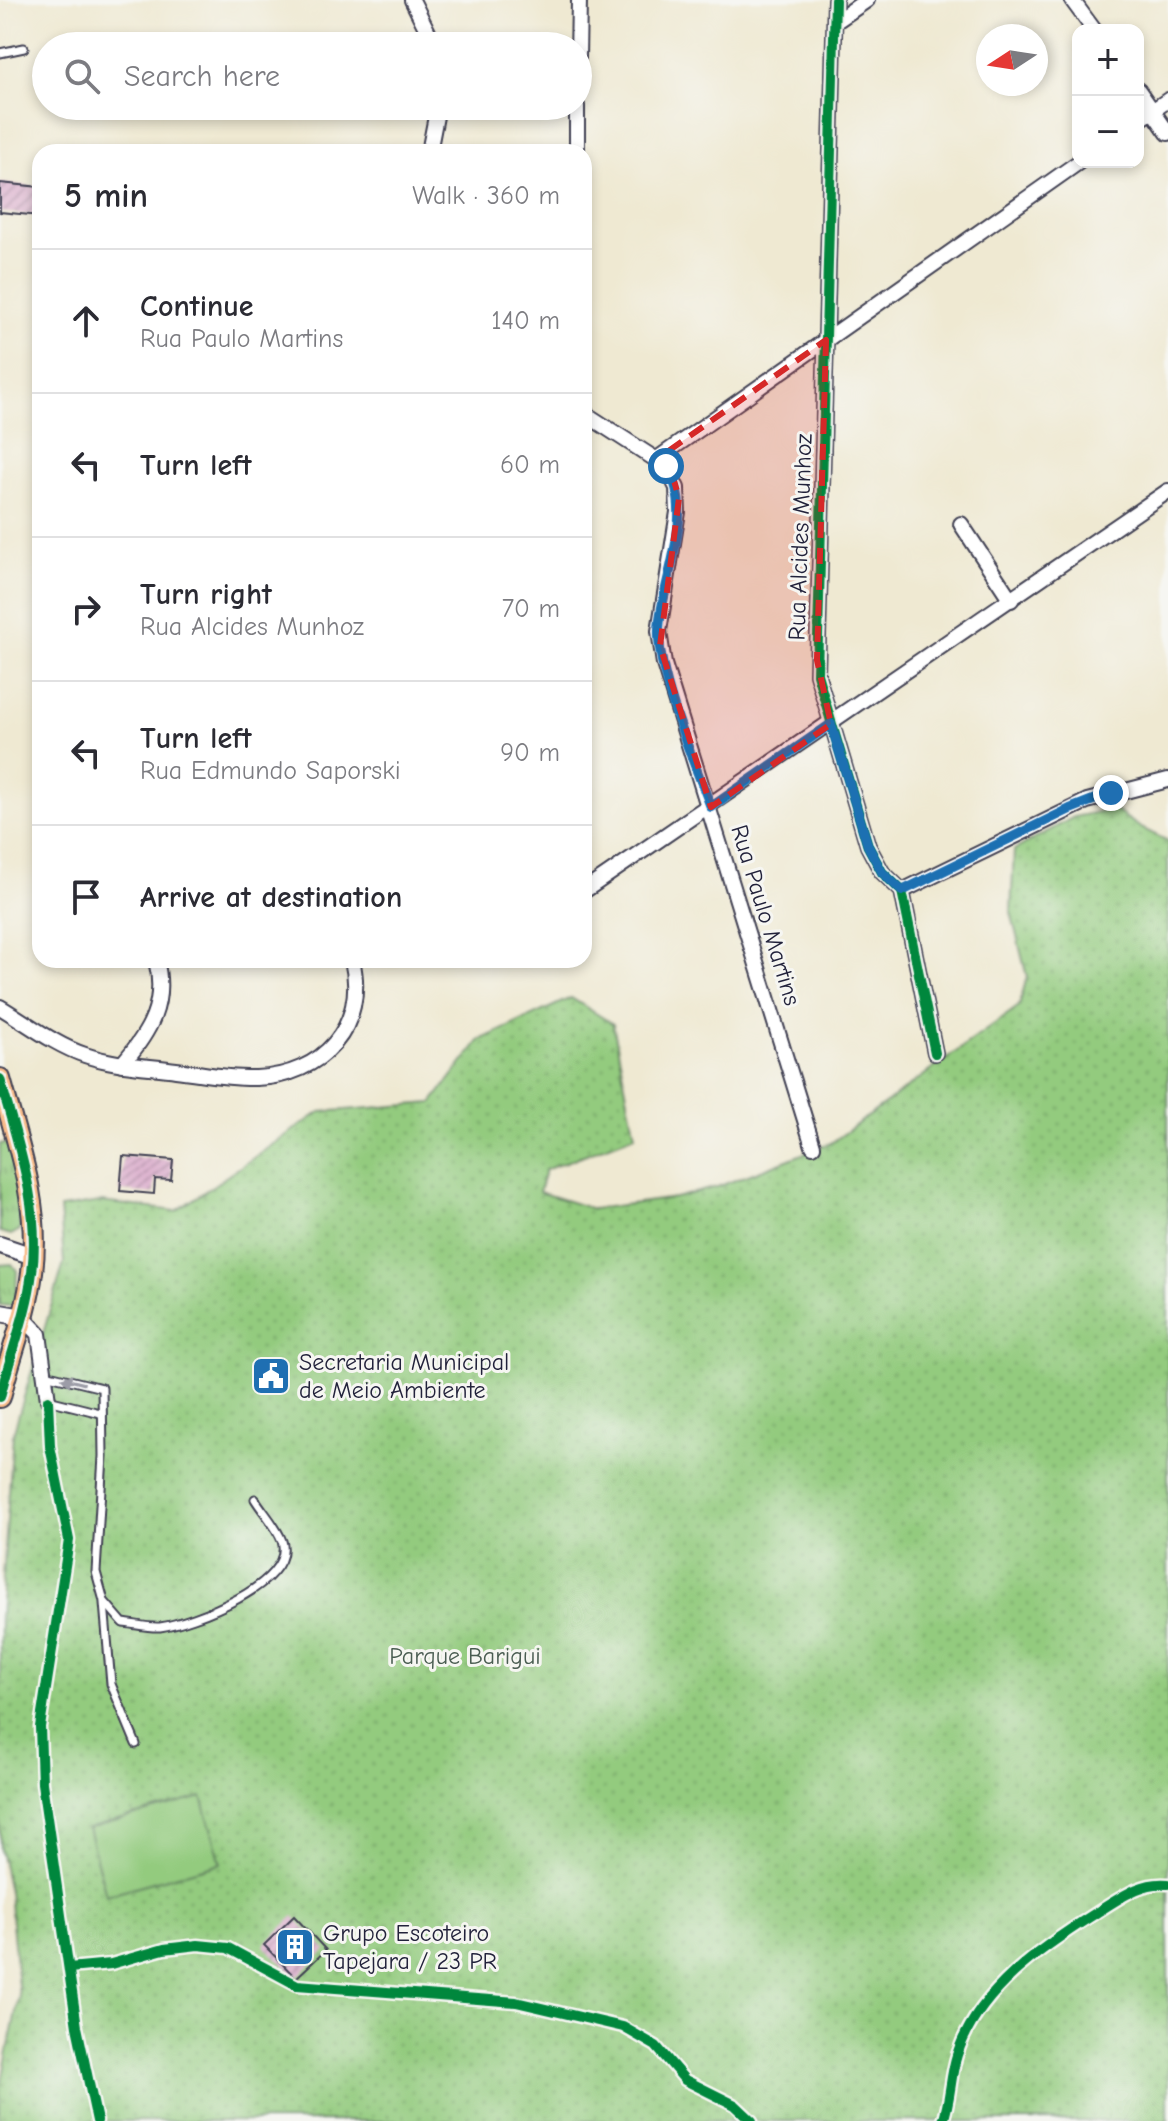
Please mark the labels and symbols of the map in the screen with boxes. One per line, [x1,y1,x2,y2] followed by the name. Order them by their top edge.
[976,24,1048,96] north arrow
[782,433,818,641] street label: Rua Alcides Munhoz
[648,448,684,484] route start
[1093,775,1129,811] route end
[725,821,807,1009] street label: Rua Paulo Martins
[299,1348,509,1404] place label: Secretaria Municipal de Meio Ambiente
[250,1355,292,1397] public building icon: Secretaria Municipal de Meio Ambiente
[61,1374,86,1386] one-way arrow
[389,1642,541,1670] park label: Parque Barigui
[323,1919,497,1975] place label: Grupo Escoteiro Tapejara / 23 PR
[274,1926,316,1968] building icon: Grupo Escoteiro Tapejara / 23 PR

